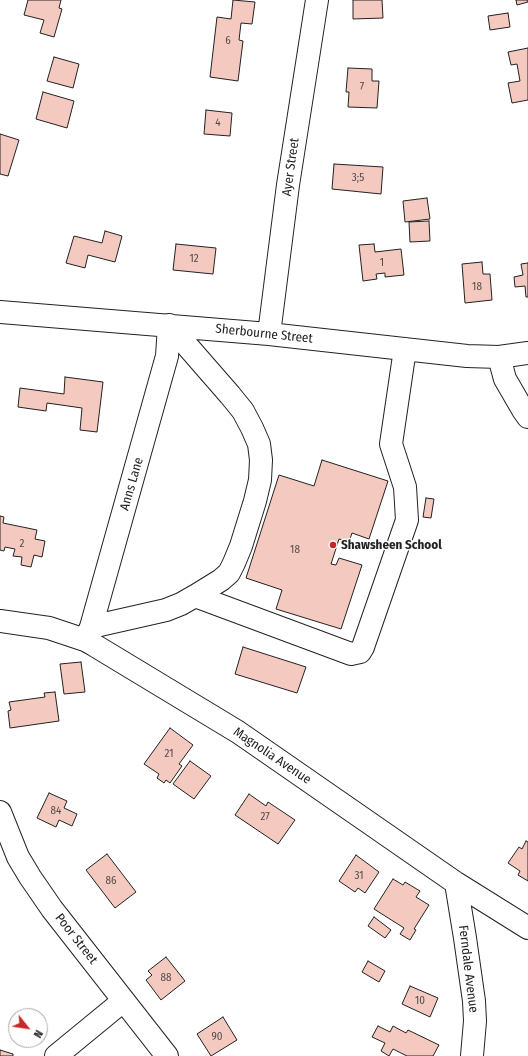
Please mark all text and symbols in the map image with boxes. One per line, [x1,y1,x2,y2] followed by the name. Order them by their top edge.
[225,34,231,48] house number: 6
[360,80,364,94] house number: 7
[215,116,221,130] house number: 4
[279,137,303,197] street label: Ayer Street
[352,171,364,185] house number: 3;5
[189,252,199,266] house number: 12
[380,256,384,270] house number: 1
[472,280,482,294] house number: 18
[215,321,313,347] street label: Sherbourne Street
[117,456,147,512] street label: Anns Lane
[20,537,24,551] house number: 2
[341,537,442,553] place label: Shawsheen School
[328,540,338,550] marker: Shawsheen School
[290,543,300,557] house number: 18
[230,724,314,788] street label: Magnolia Avenue
[165,747,173,761] house number: 21
[51,804,61,818] house number: 84
[260,810,270,824] house number: 27
[355,869,363,883] house number: 31
[106,874,116,888] house number: 86
[51,911,101,967] street label: Poor Street
[455,924,481,1014] street label: Ferndale Avenue
[161,971,171,985] house number: 88
[415,994,425,1008] house number: 10
[8,1008,48,1048] north arrow
[31,1028,45,1040] text: N
[211,1030,223,1044] house number: 90

